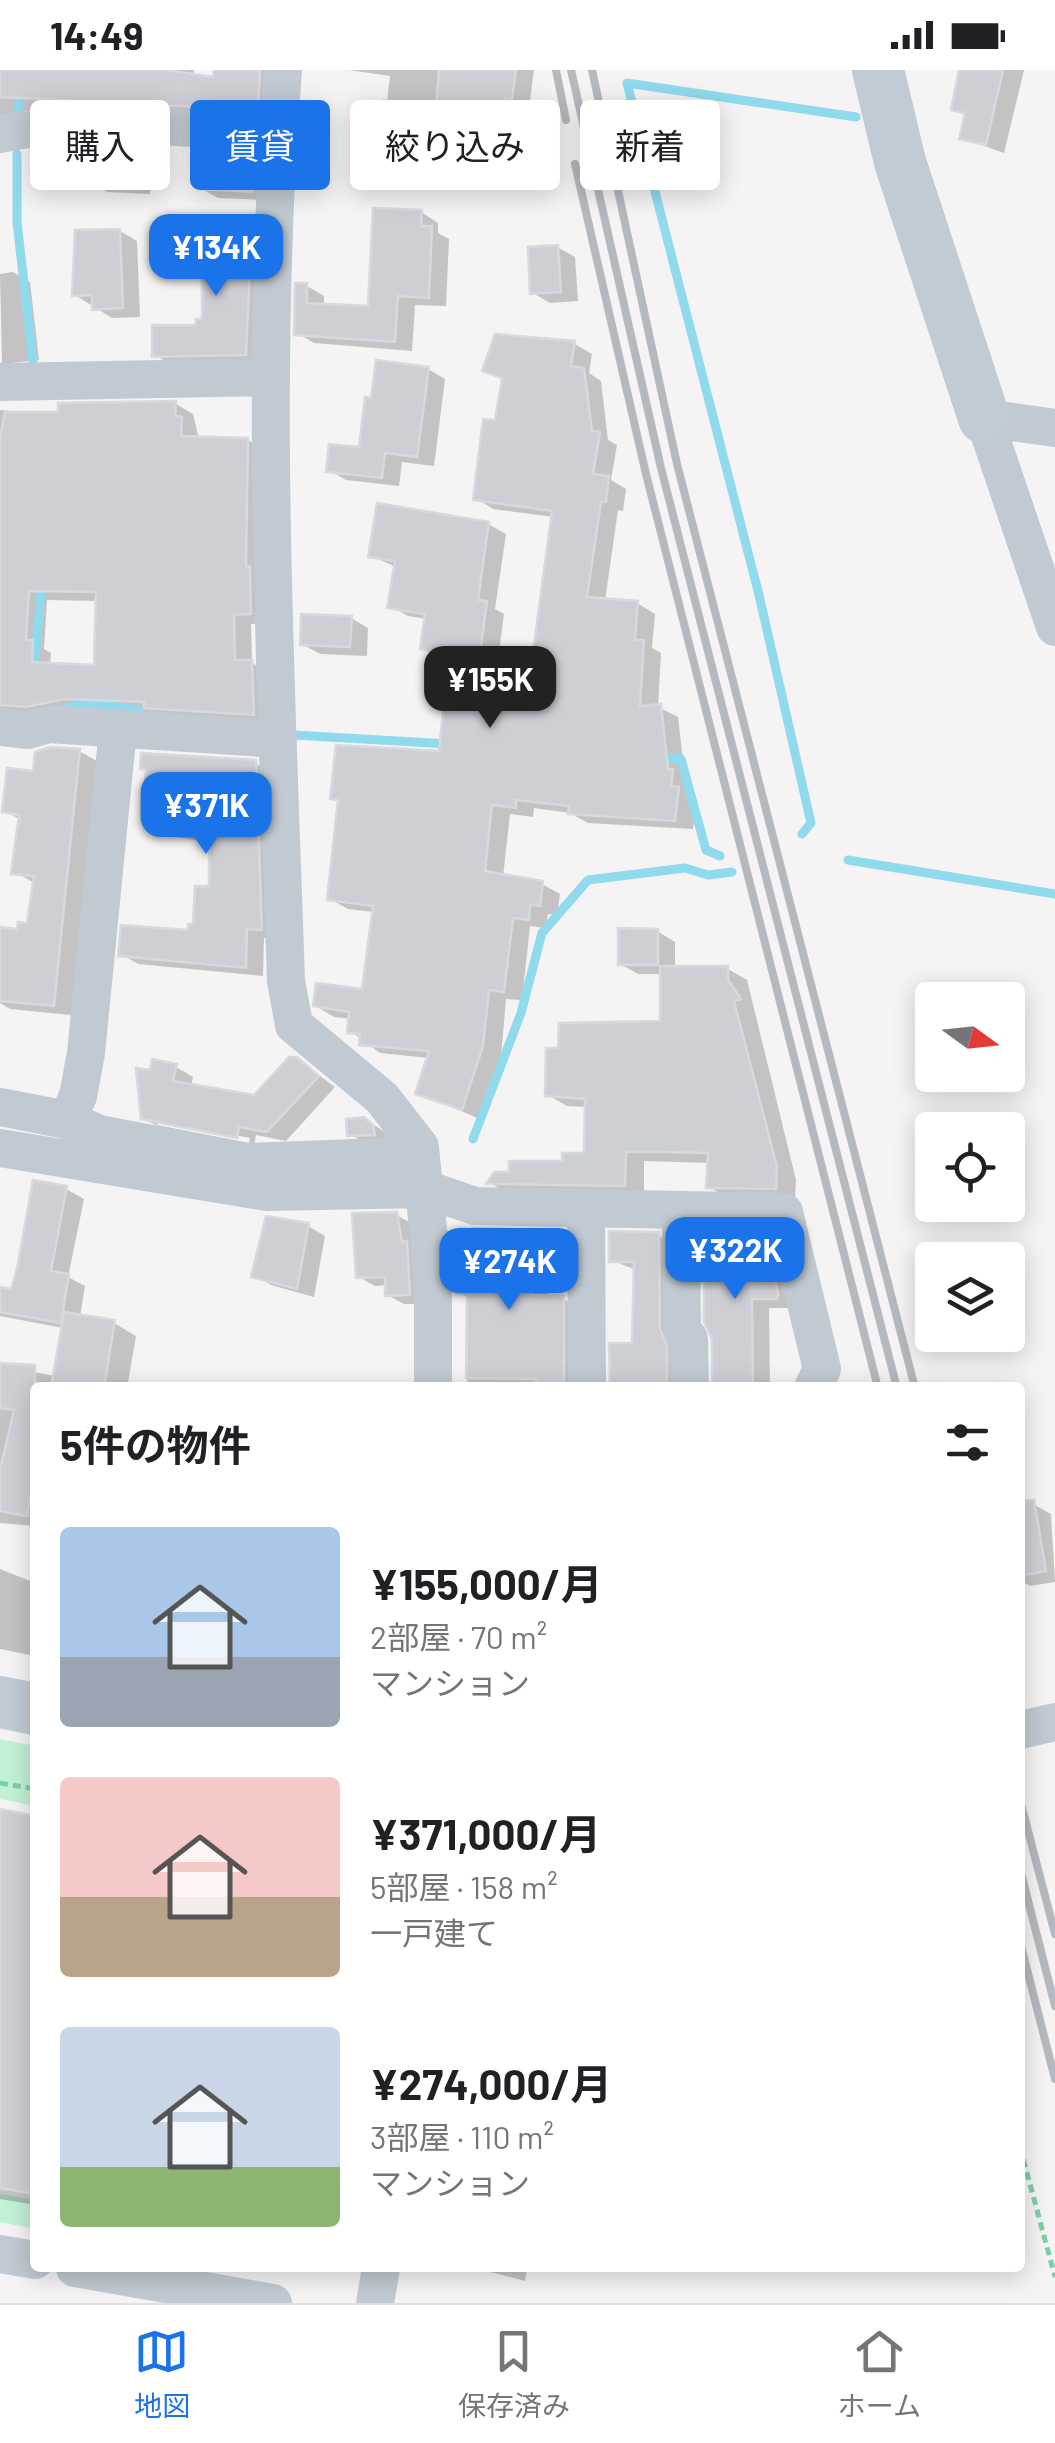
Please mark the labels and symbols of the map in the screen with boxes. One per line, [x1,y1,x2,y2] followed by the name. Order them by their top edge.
[146,214,286,299] pin: ¥134K
[420,646,560,731] pin: ¥155K
[136,772,276,857] pin: ¥371K
[915,982,1025,1092] north arrow
[665,1217,805,1302] pin: ¥322K
[439,1228,579,1313] pin: ¥274K

